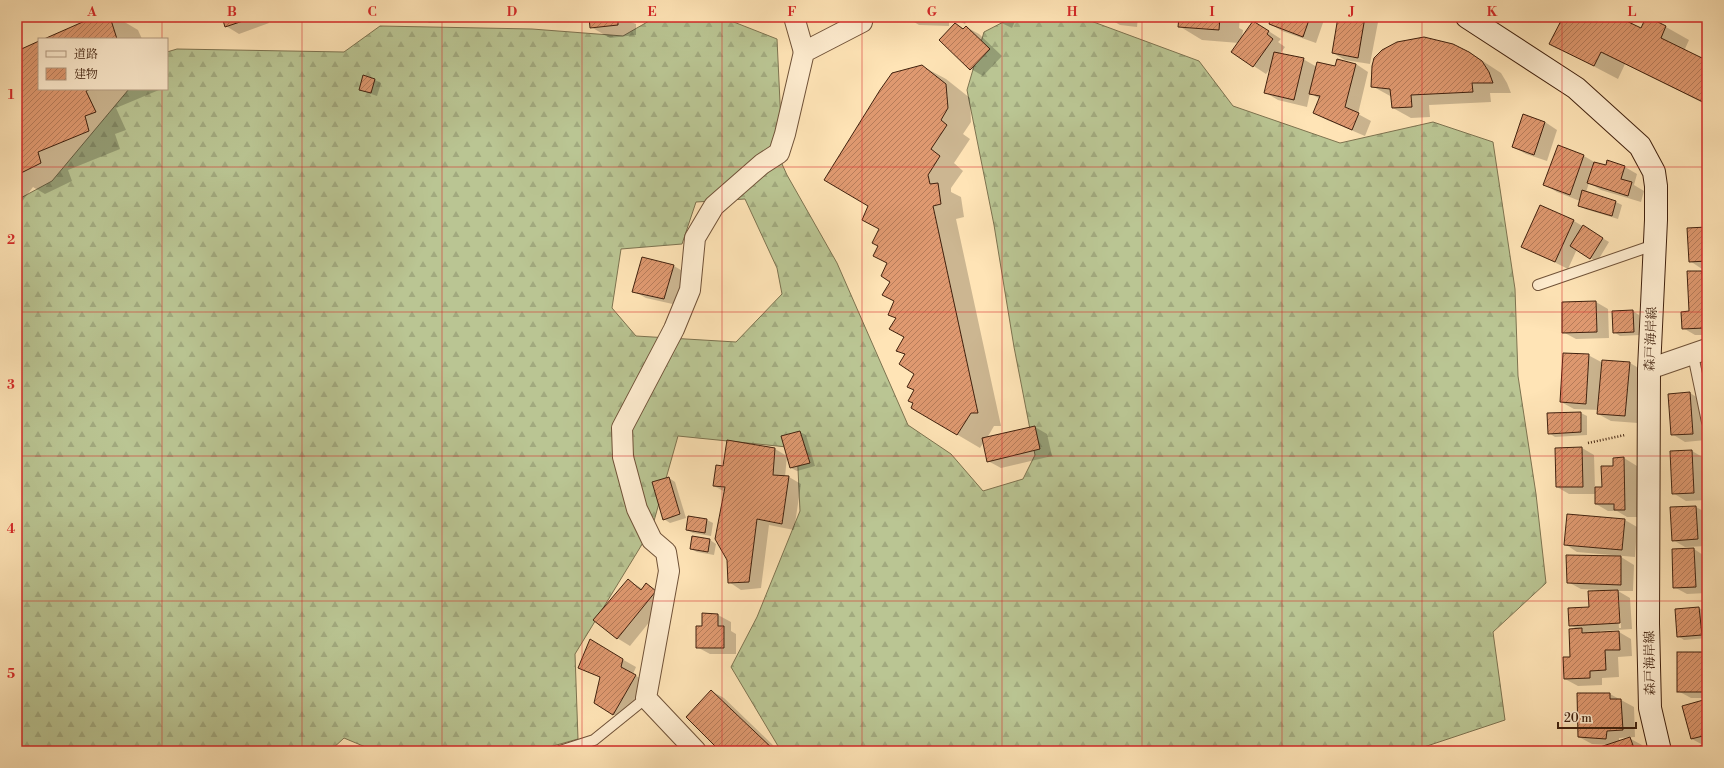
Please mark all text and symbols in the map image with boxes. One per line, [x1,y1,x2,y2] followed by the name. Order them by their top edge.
[86,4,97,20] text: A
[227,4,237,20] text: B
[367,4,377,20] text: C
[507,4,517,20] text: D
[647,4,657,20] text: E
[787,4,797,20] text: F
[927,4,938,20] text: G
[1067,4,1078,20] text: H
[1209,4,1215,20] text: I
[1347,4,1355,20] text: J
[1487,4,1498,20] text: K
[1628,4,1637,20] text: L
[38,38,168,90] legend
[74,47,98,62] text: 道路
[74,67,98,82] text: 建物
[8,87,15,103] text: 1
[7,232,15,248] text: 2
[1642,306,1660,372] street label: 森戸海岸線
[7,377,15,393] text: 3
[7,521,16,537] text: 4
[1641,630,1659,696] street label: 森戸海岸線
[7,666,15,682] text: 5
[1558,704,1636,730] scale bar
[1564,711,1592,726] text: 20 m

